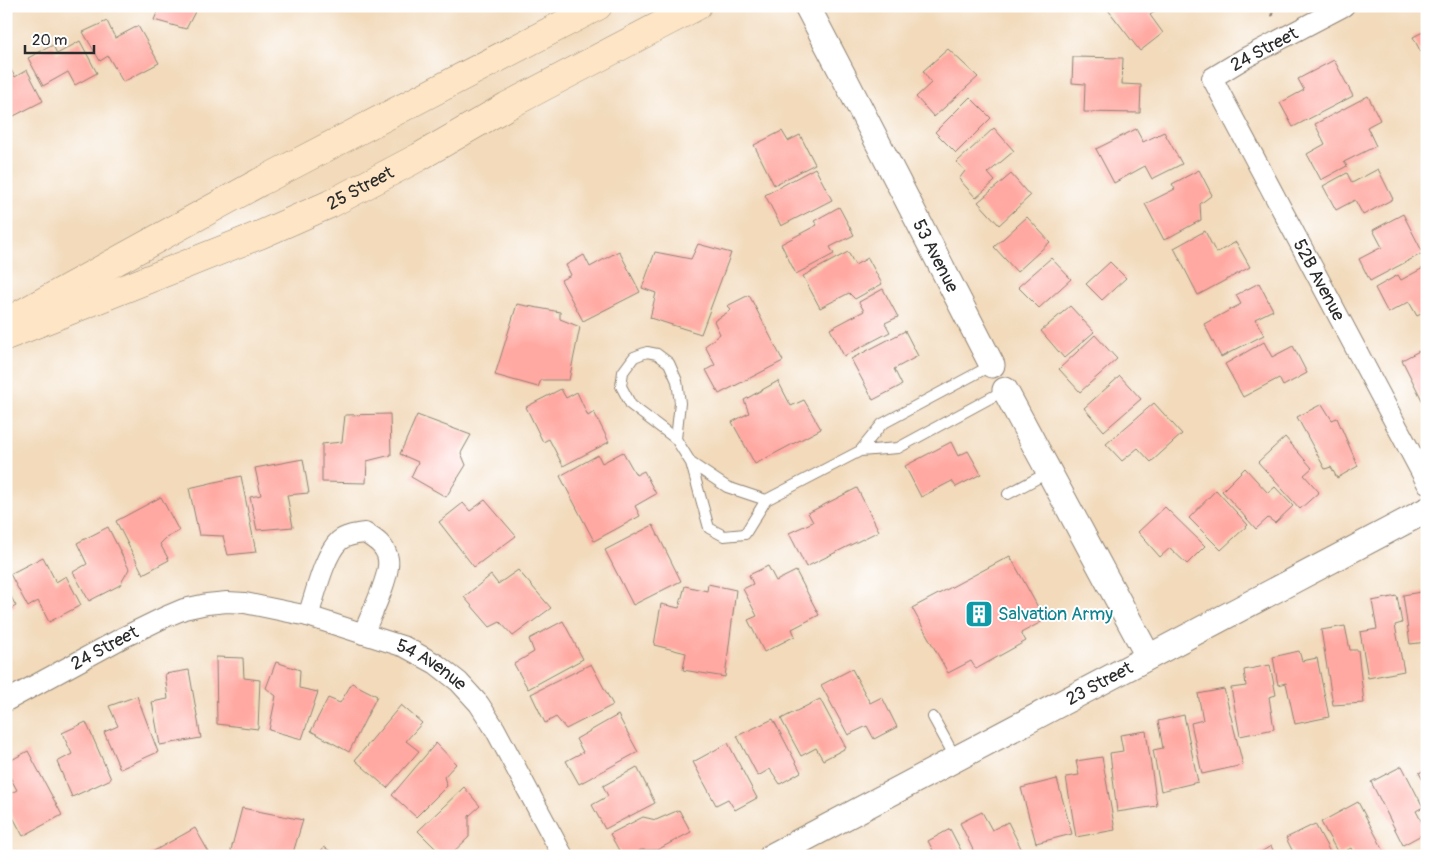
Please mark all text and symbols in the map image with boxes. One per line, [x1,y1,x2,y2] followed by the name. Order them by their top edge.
[25,22,94,54] scale bar
[1227,22,1303,77] street label: 24 Street
[32,31,67,50] text: 20 m
[323,161,399,216] street label: 25 Street
[907,216,964,296] street label: 53 Avenue
[1288,235,1350,325] street label: 52B Avenue
[964,599,994,629] building icon: Salvation Army
[998,603,1113,626] place label: Salvation Army
[67,620,143,676] street label: 24 Street
[394,634,472,695] street label: 54 Avenue
[1062,656,1137,711] street label: 23 Street

